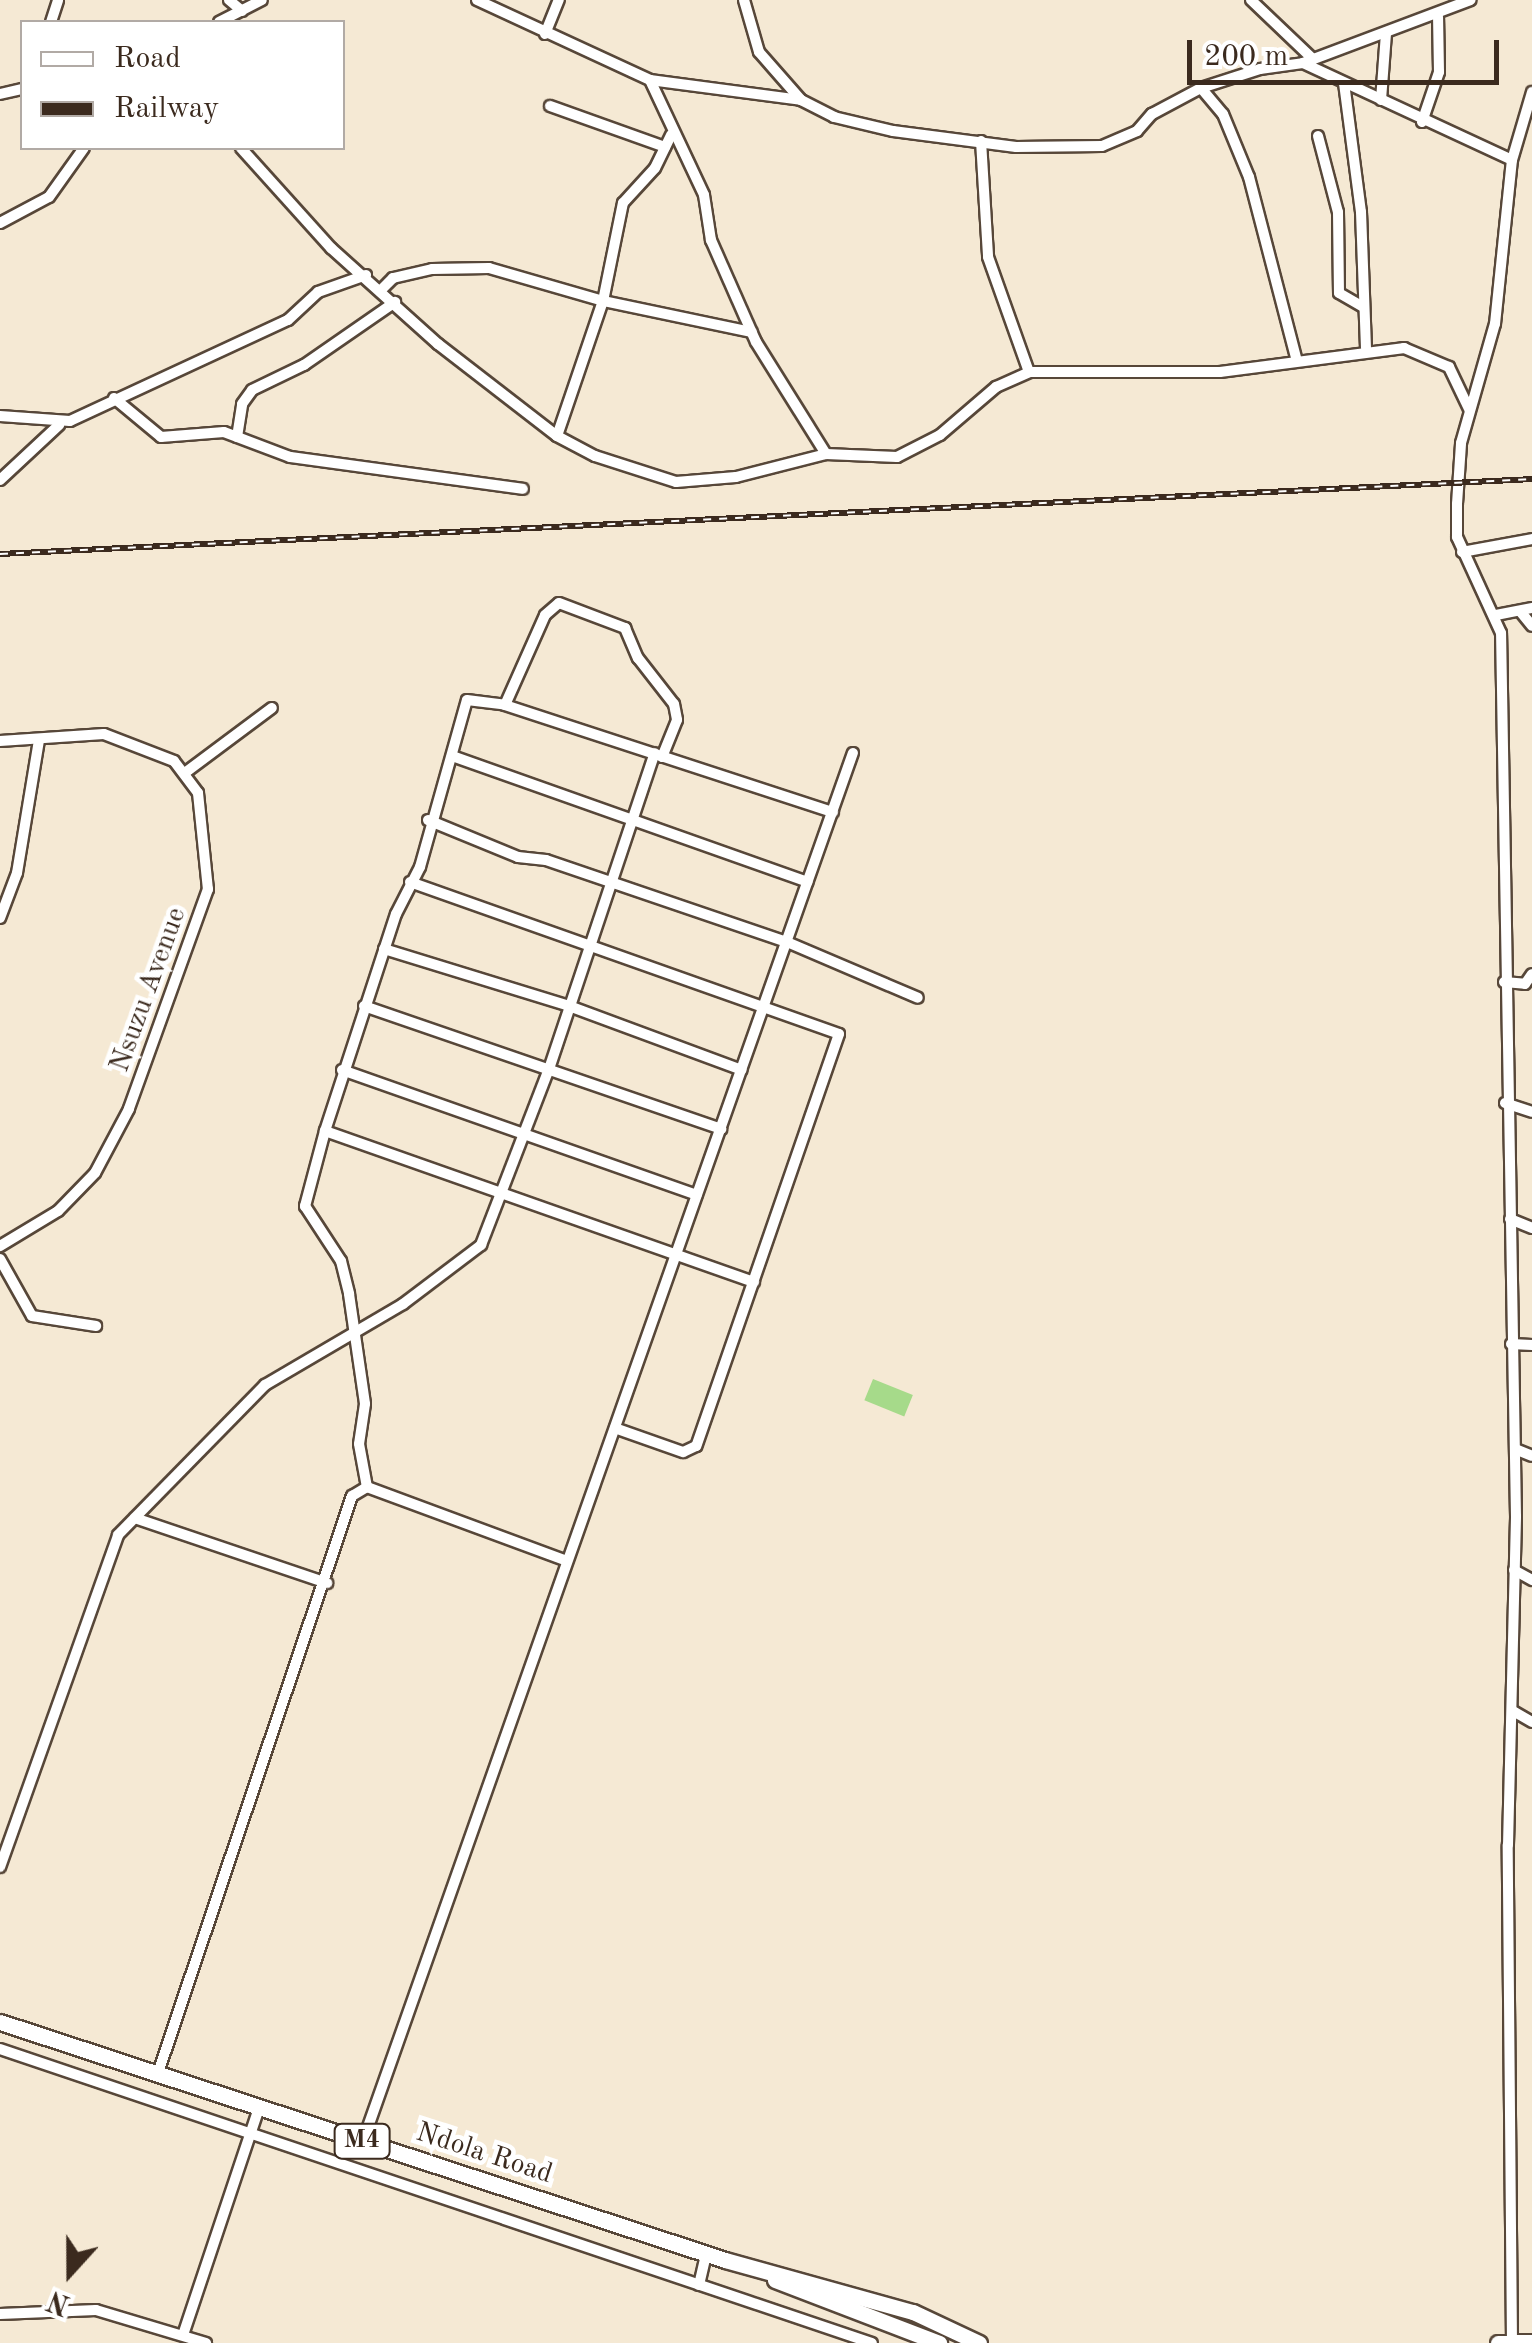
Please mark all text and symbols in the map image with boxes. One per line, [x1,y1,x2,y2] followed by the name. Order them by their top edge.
[20,20,345,150] legend
[1192,20,1504,82] scale bar
[1204,42,1288,72] text: 200 m
[114,44,181,74] text: Road
[114,94,219,124] text: Railway
[104,903,194,1077] street label: Nsuzu Avenue
[411,2116,557,2192] street label: Ndola Road
[332,2121,392,2161] road number: M4
[20,2223,120,2323] north arrow
[44,2284,74,2318] text: N

